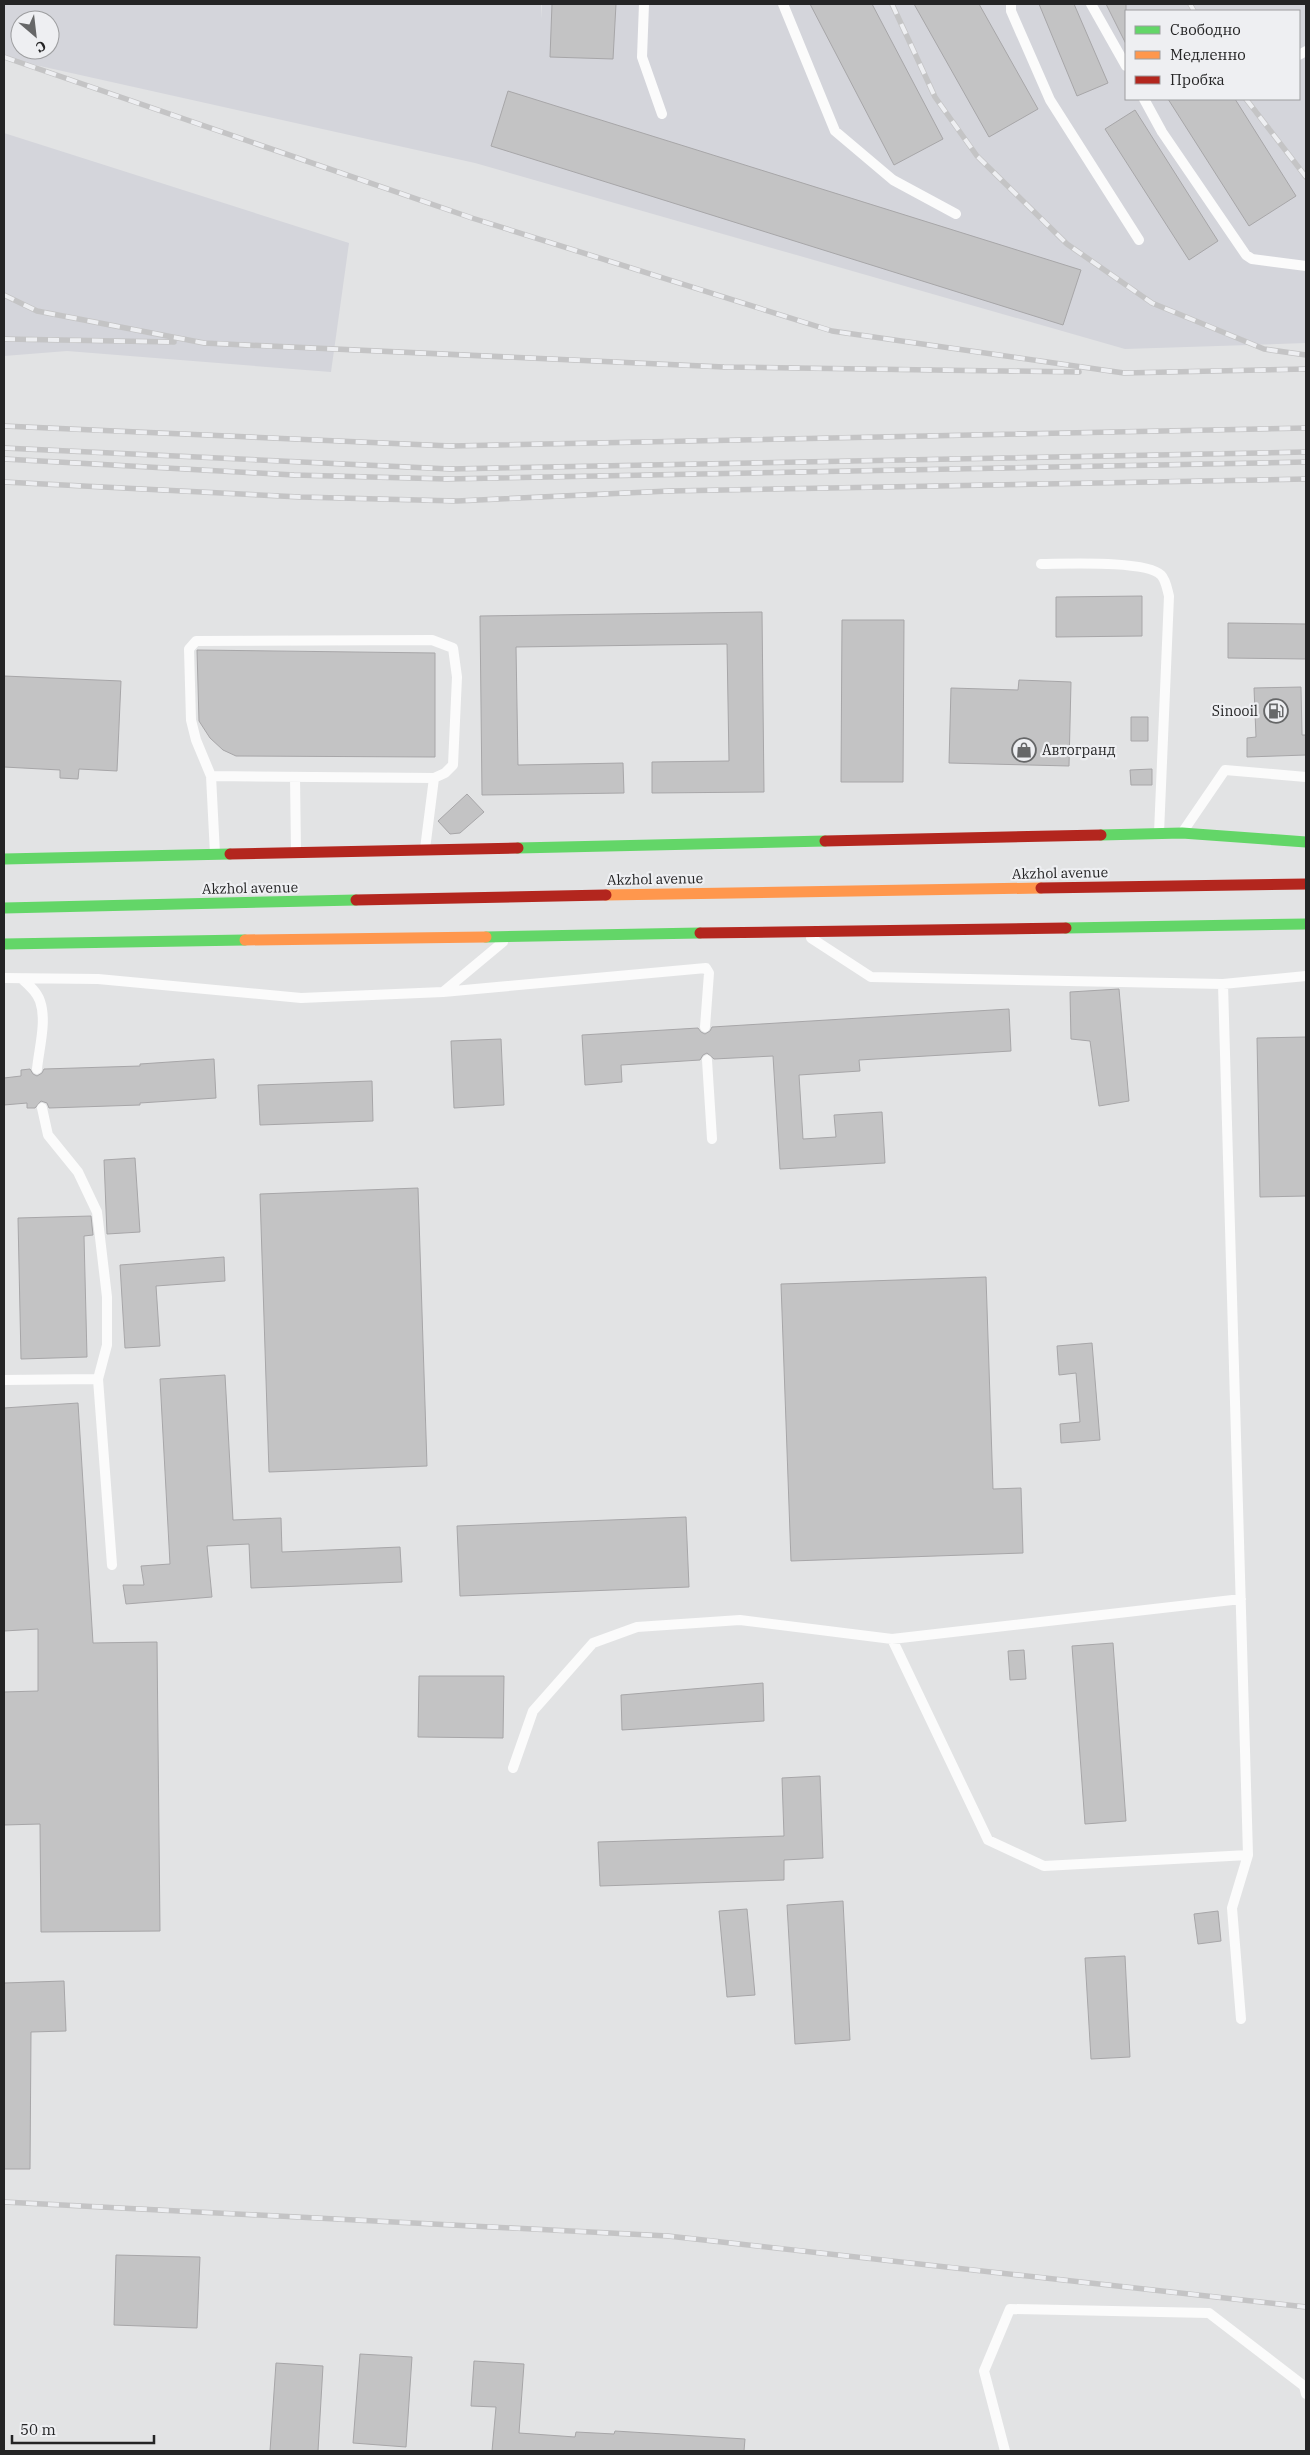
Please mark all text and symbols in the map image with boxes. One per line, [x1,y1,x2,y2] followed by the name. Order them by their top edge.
[10,10,60,60] north arrow
[1125,10,1300,100] legend
[1170,20,1241,39] text: Свободно
[33,36,49,57] text: С
[1170,45,1246,64] text: Медленно
[1170,70,1225,89] text: Пробка
[1263,698,1289,724] fuel station icon: Sinooil
[1212,702,1258,720] place label: Sinooil
[1011,737,1037,763] shop icon: Автогранд
[1042,741,1116,759] place label: Автогранд
[1012,863,1108,883] street label: Akzhol avenue
[607,869,703,889] street label: Akzhol avenue
[202,878,298,898] street label: Akzhol avenue
[12,2412,155,2444] scale bar
[20,2420,56,2439] text: 50 m

